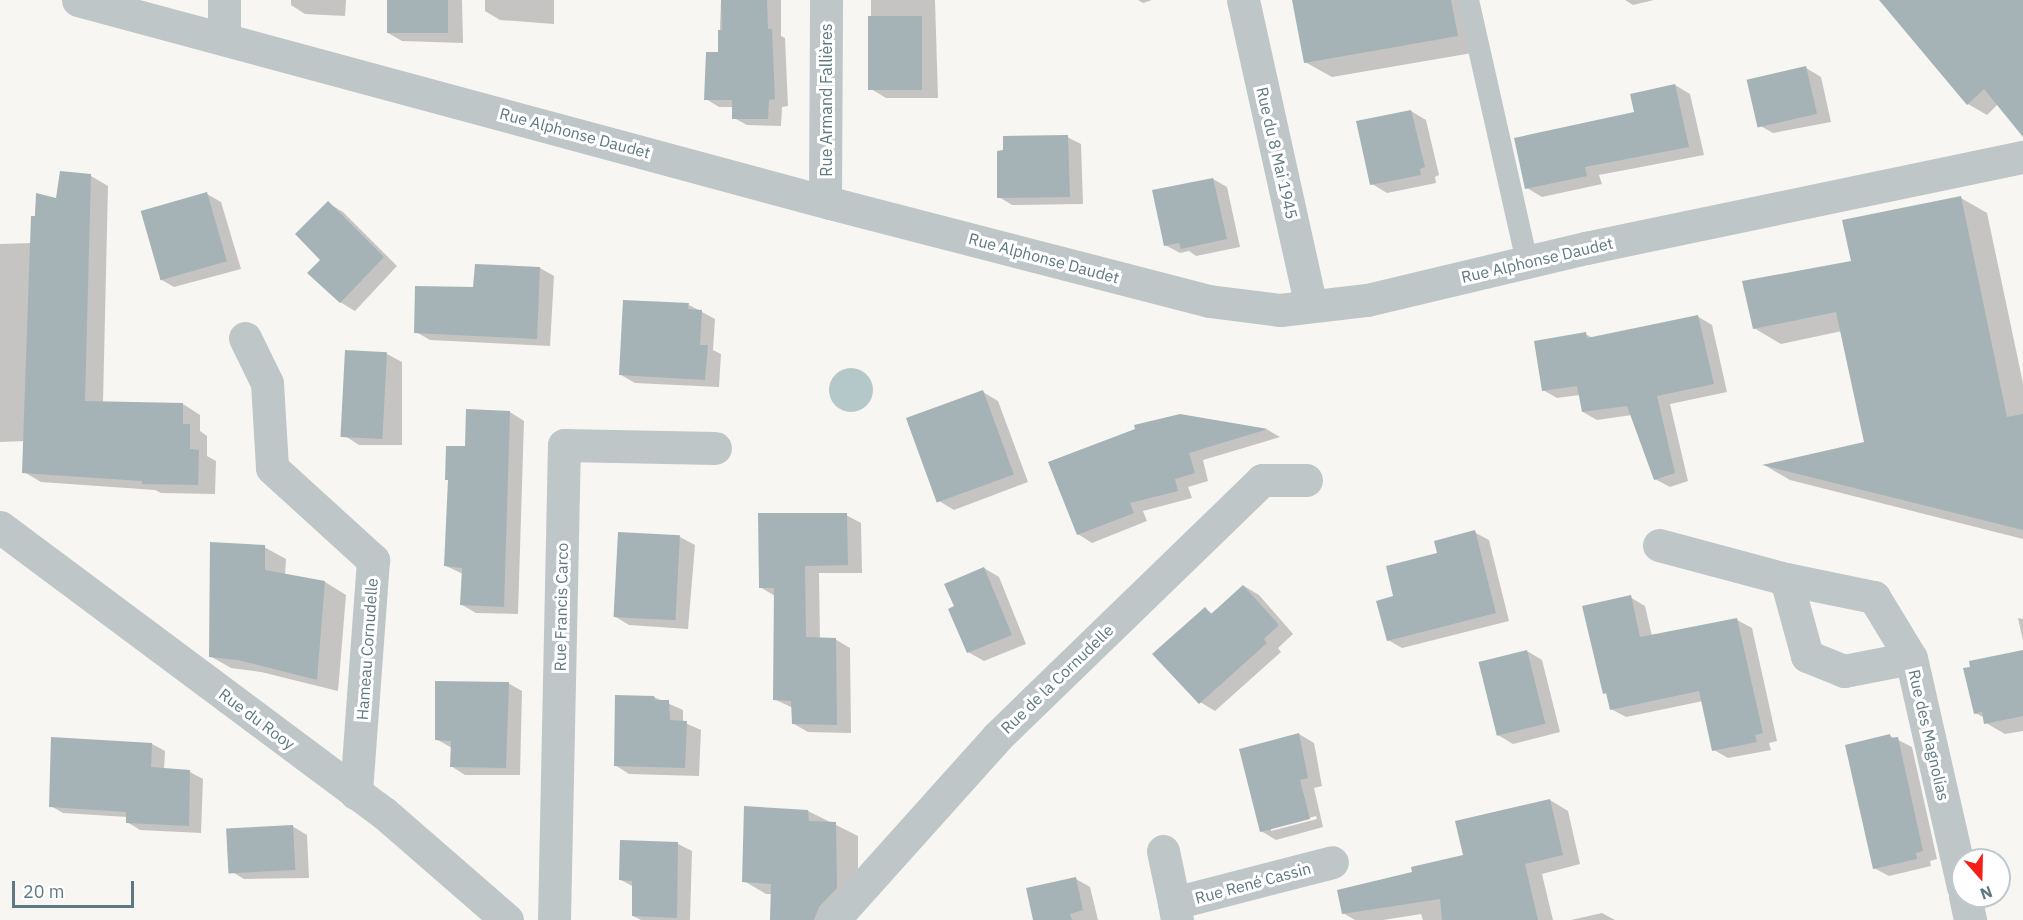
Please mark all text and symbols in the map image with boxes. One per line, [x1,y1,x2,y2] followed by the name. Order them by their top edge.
[816,23,836,177] street label: Rue Armand Fallières
[1252,85,1302,221] street label: Rue du 8 Mai 1945
[498,104,652,162] street label: Rue Alphonse Daudet
[967,229,1121,287] street label: Rue Alphonse Daudet
[1459,233,1615,287] street label: Rue Alphonse Daudet
[550,542,572,672] street label: Rue Francis Carco
[352,577,382,721] street label: Hameau Cornudelle
[997,620,1117,738] street label: Rue de la Cornudelle
[1905,667,1953,803] street label: Rue des Magnolias
[215,684,299,754] street label: Rue du Rooy
[1951,848,2011,908] north arrow
[1193,858,1313,908] street label: Rue René Cassin
[15,869,136,907] scale bar
[23,880,65,903] text: 20 m
[1978,882,1995,904] text: N

